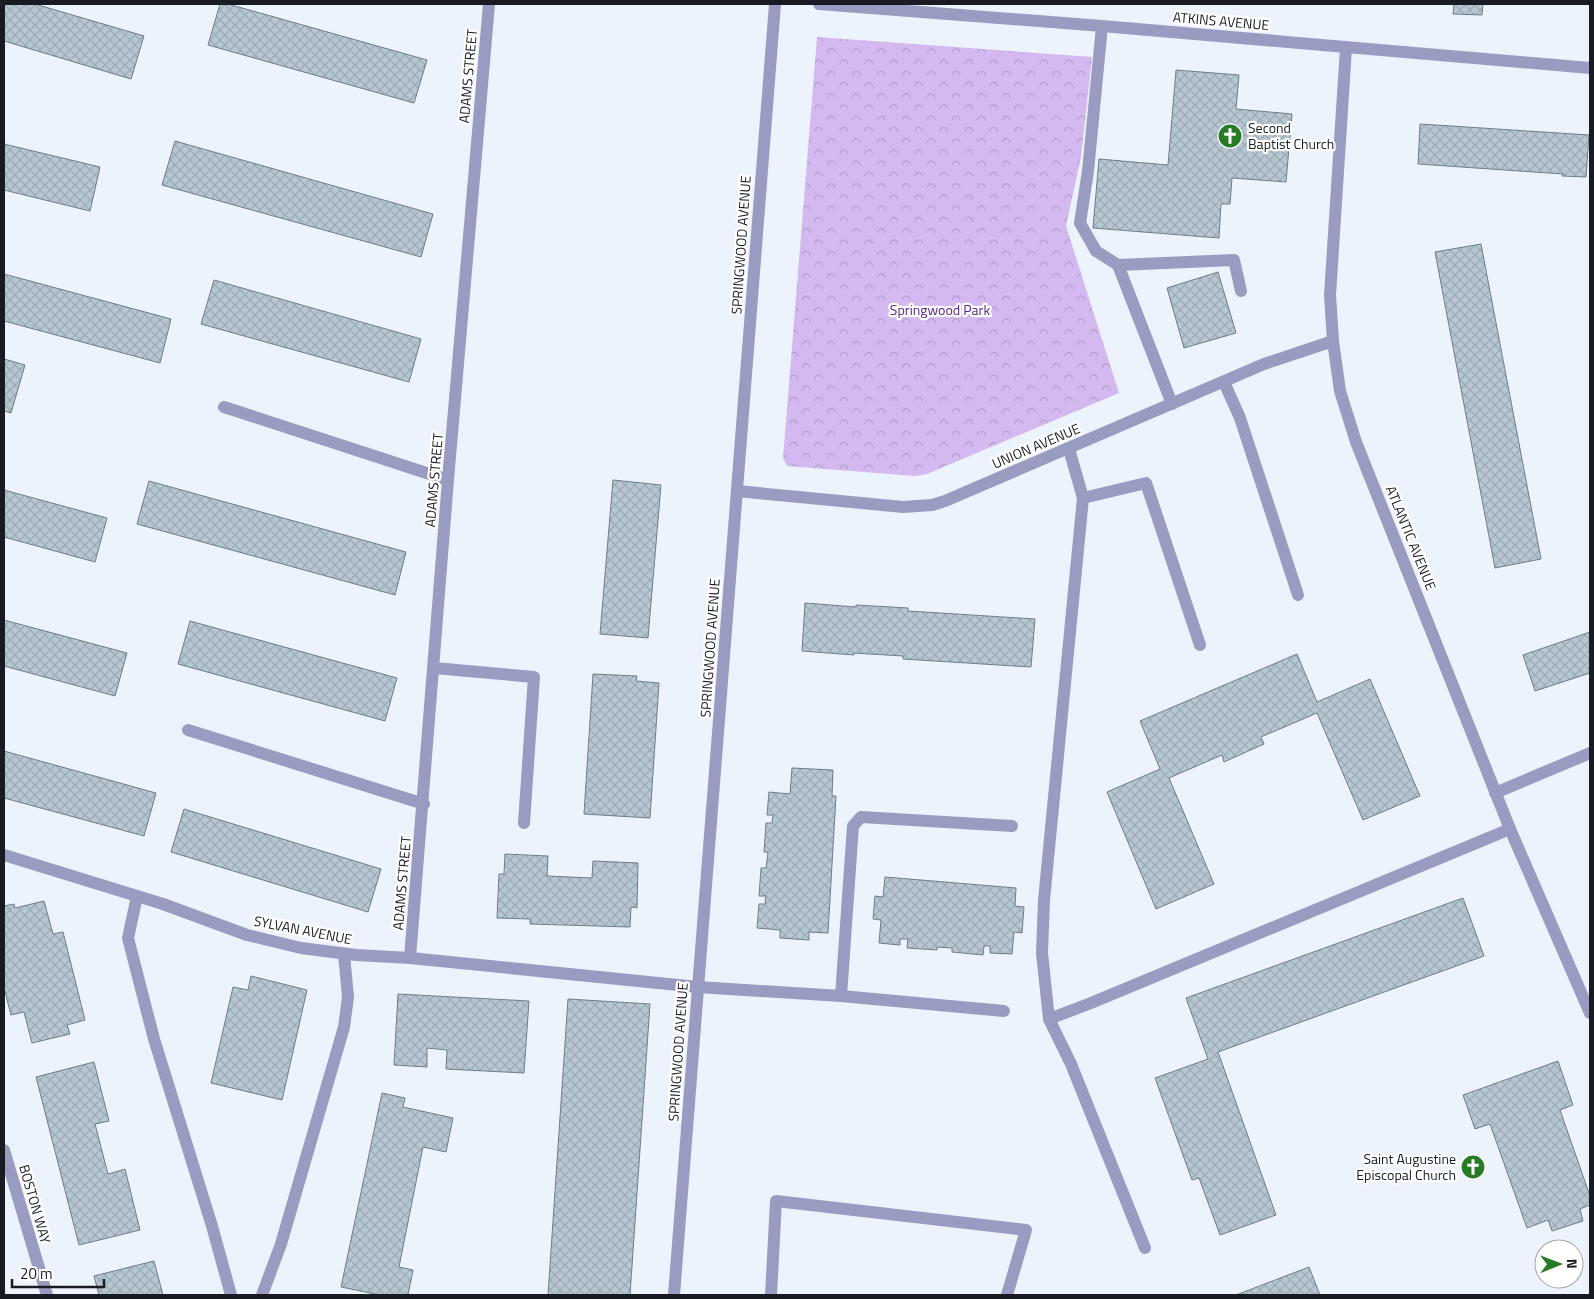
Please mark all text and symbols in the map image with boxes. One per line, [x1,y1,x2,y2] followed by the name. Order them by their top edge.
[1172,6,1270,35] street label: ATKINS AVENUE
[453,27,482,124] street label: ADAMS STREET
[1248,117,1334,154] place label: Second Baptist Church
[1217,123,1243,149] church icon: Second Baptist Church
[725,175,756,315] street label: SPRINGWOOD AVENUE
[890,299,990,320] park label: Springwood Park
[989,417,1083,474] street label: UNION AVENUE
[419,431,448,528] street label: ADAMS STREET
[1381,482,1442,594] street label: ATLANTIC AVENUE
[694,578,725,718] street label: SPRINGWOOD AVENUE
[387,834,416,931] street label: ADAMS STREET
[252,910,354,949] street label: SYLVAN AVENUE
[662,982,693,1122] street label: SPRINGWOOD AVENUE
[1356,1148,1456,1185] place label: Saint Augustine Episcopal Church
[1460,1154,1486,1180] church icon: Saint Augustine Episcopal Church
[14,1162,57,1246] street label: BOSTON WAY
[1534,1239,1584,1289] north arrow
[12,1256,105,1288] scale bar
[1562,1259,1583,1269] text: N
[20,1262,53,1285] text: 20 m

